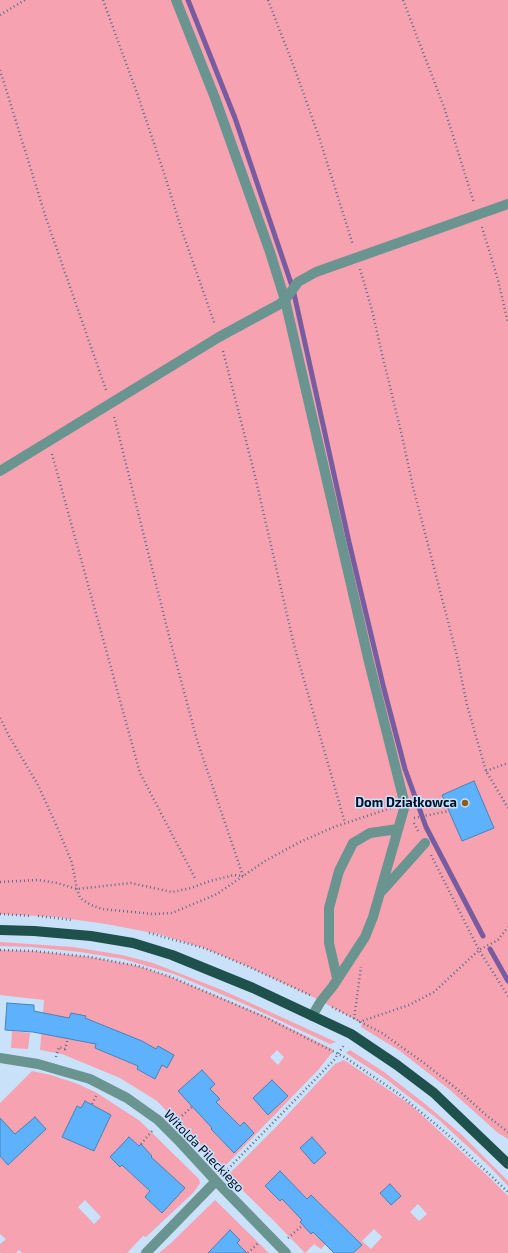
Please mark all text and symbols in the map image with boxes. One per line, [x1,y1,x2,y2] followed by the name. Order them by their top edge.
[355,795,457,811] place label: Dom Działkowca
[460,798,470,808] marker: Dom Działkowca
[161,1106,247,1196] street label: Witolda Pileckiego

